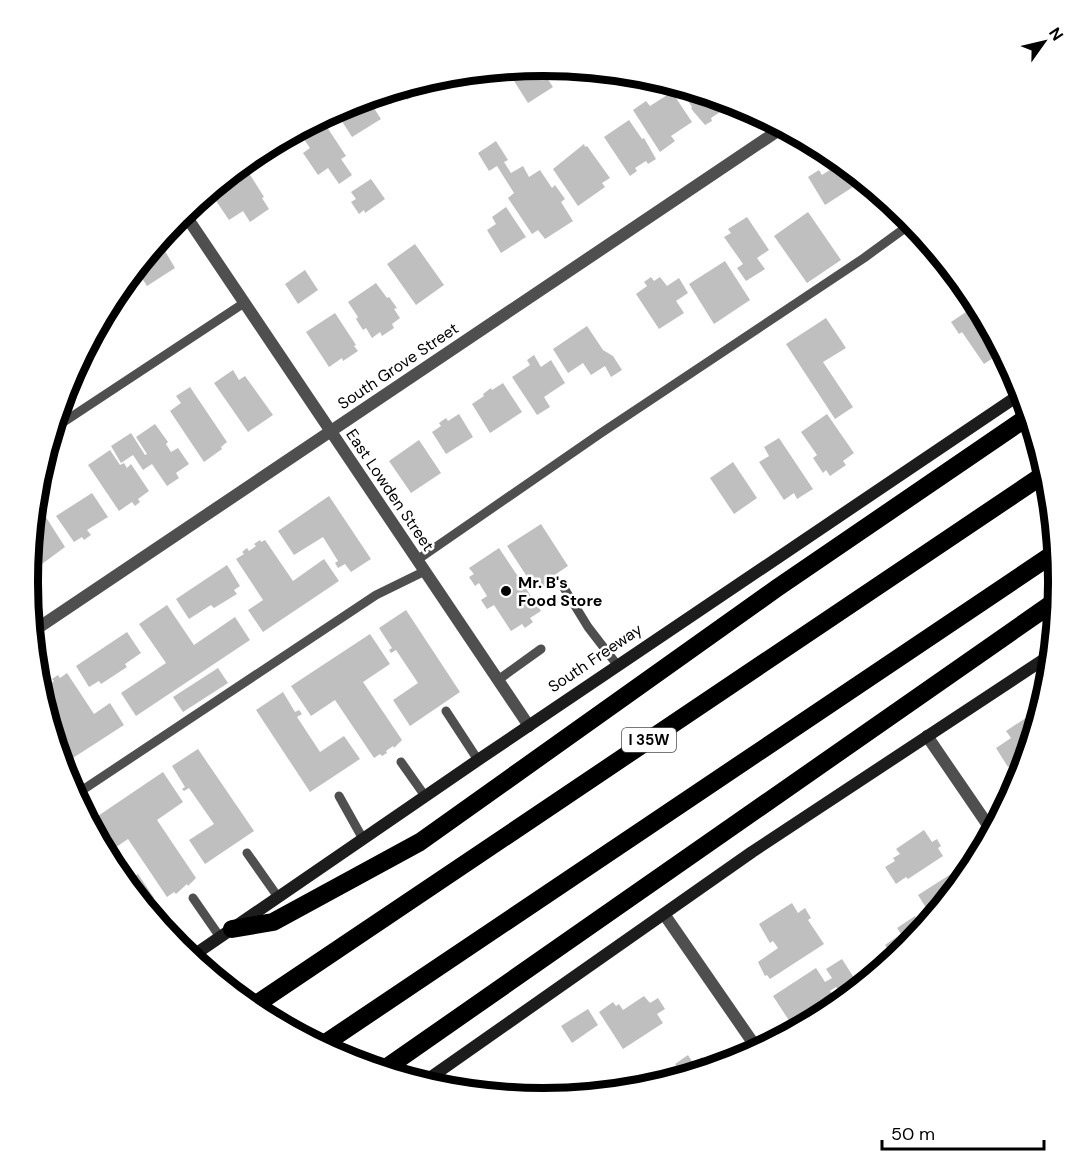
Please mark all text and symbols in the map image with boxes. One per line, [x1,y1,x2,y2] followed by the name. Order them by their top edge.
[1014,12,1074,72] north arrow
[1044,23,1068,45] text: N
[334,318,462,414] street label: South Grove Street
[341,425,439,555] street label: East Lowden Street
[518,572,602,611] place label: Mr. B's Food Store
[499,584,513,598] marker: Mr. B's Food Store
[544,619,646,697] street label: South Freeway
[622,728,676,752] road number: I 35W
[882,1113,1044,1151] scale bar
[891,1122,935,1146] text: 50 m

